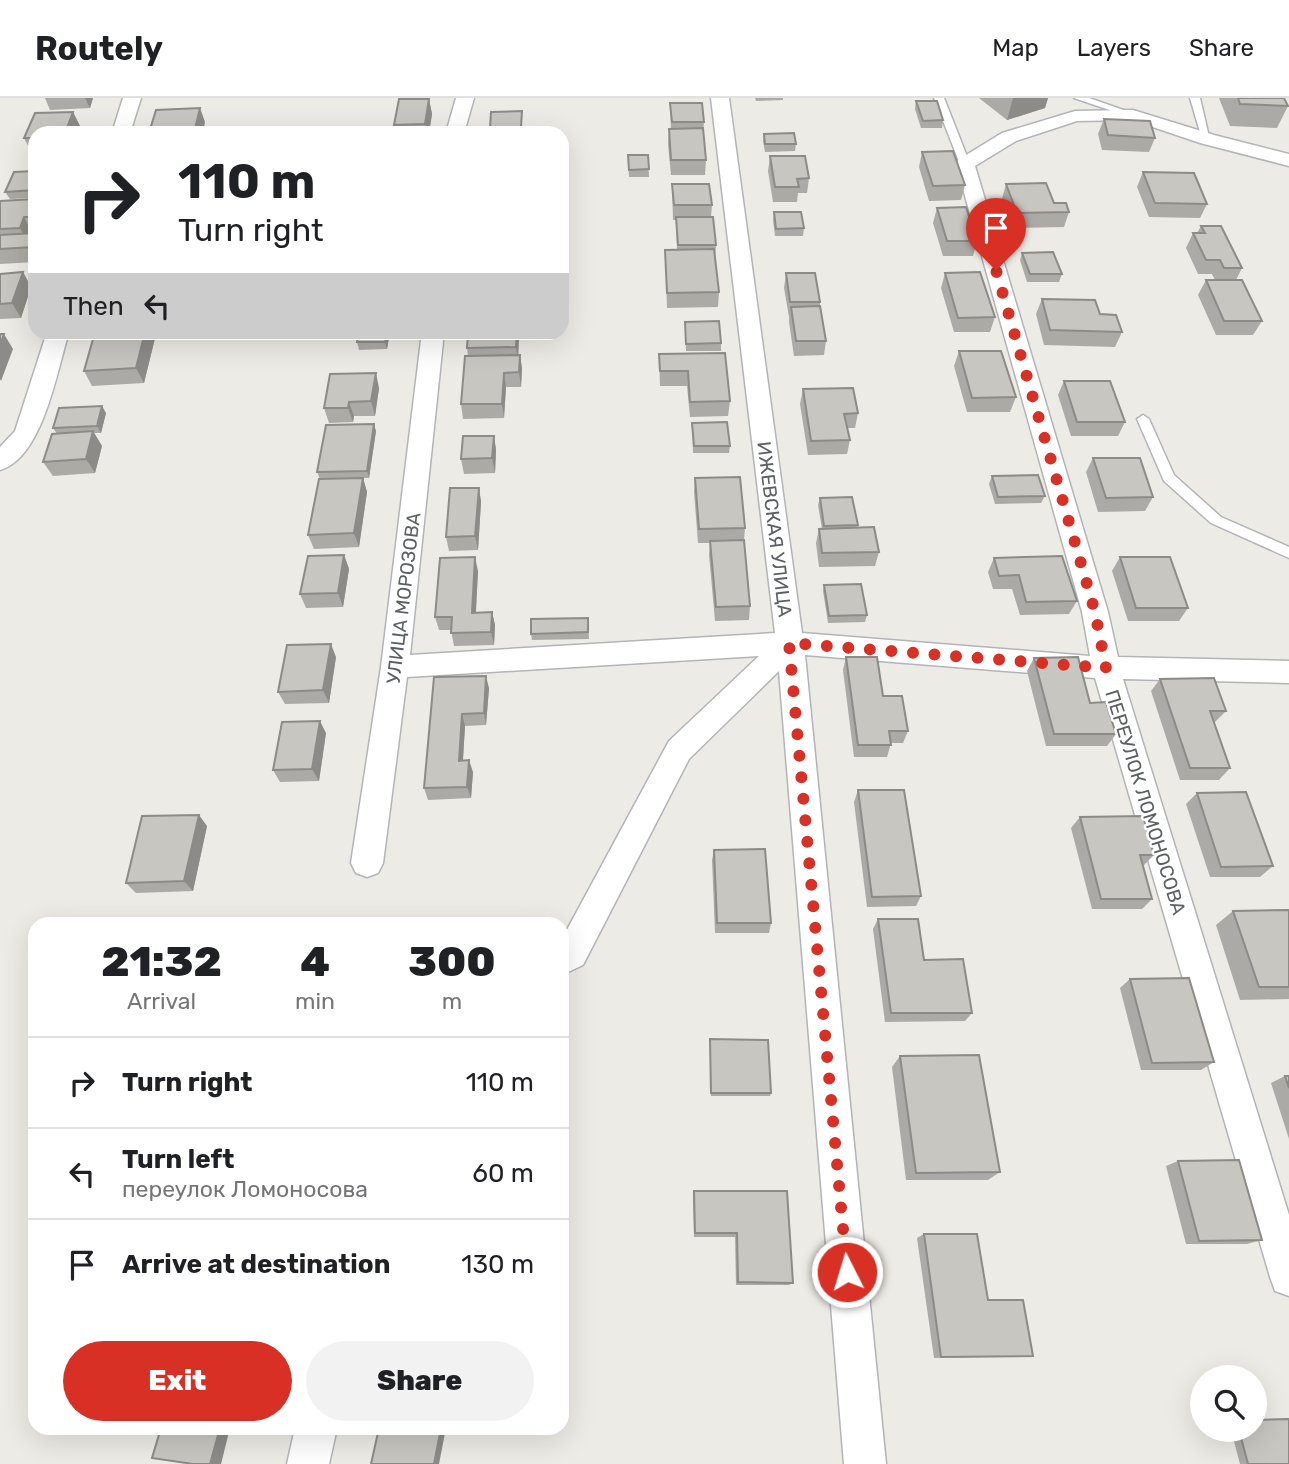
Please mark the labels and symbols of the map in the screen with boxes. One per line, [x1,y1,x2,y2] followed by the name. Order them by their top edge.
[966,198,1026,270] pin
[752,440,797,618] street label: ИЖЕВСКАЯ УЛИЦА
[382,511,425,685] street label: УЛИЦА МОРОЗОВА
[1100,687,1191,918] street label: ПЕРЕУЛОК ЛОМОНОСОВА
[810,1235,884,1309] position arrow

